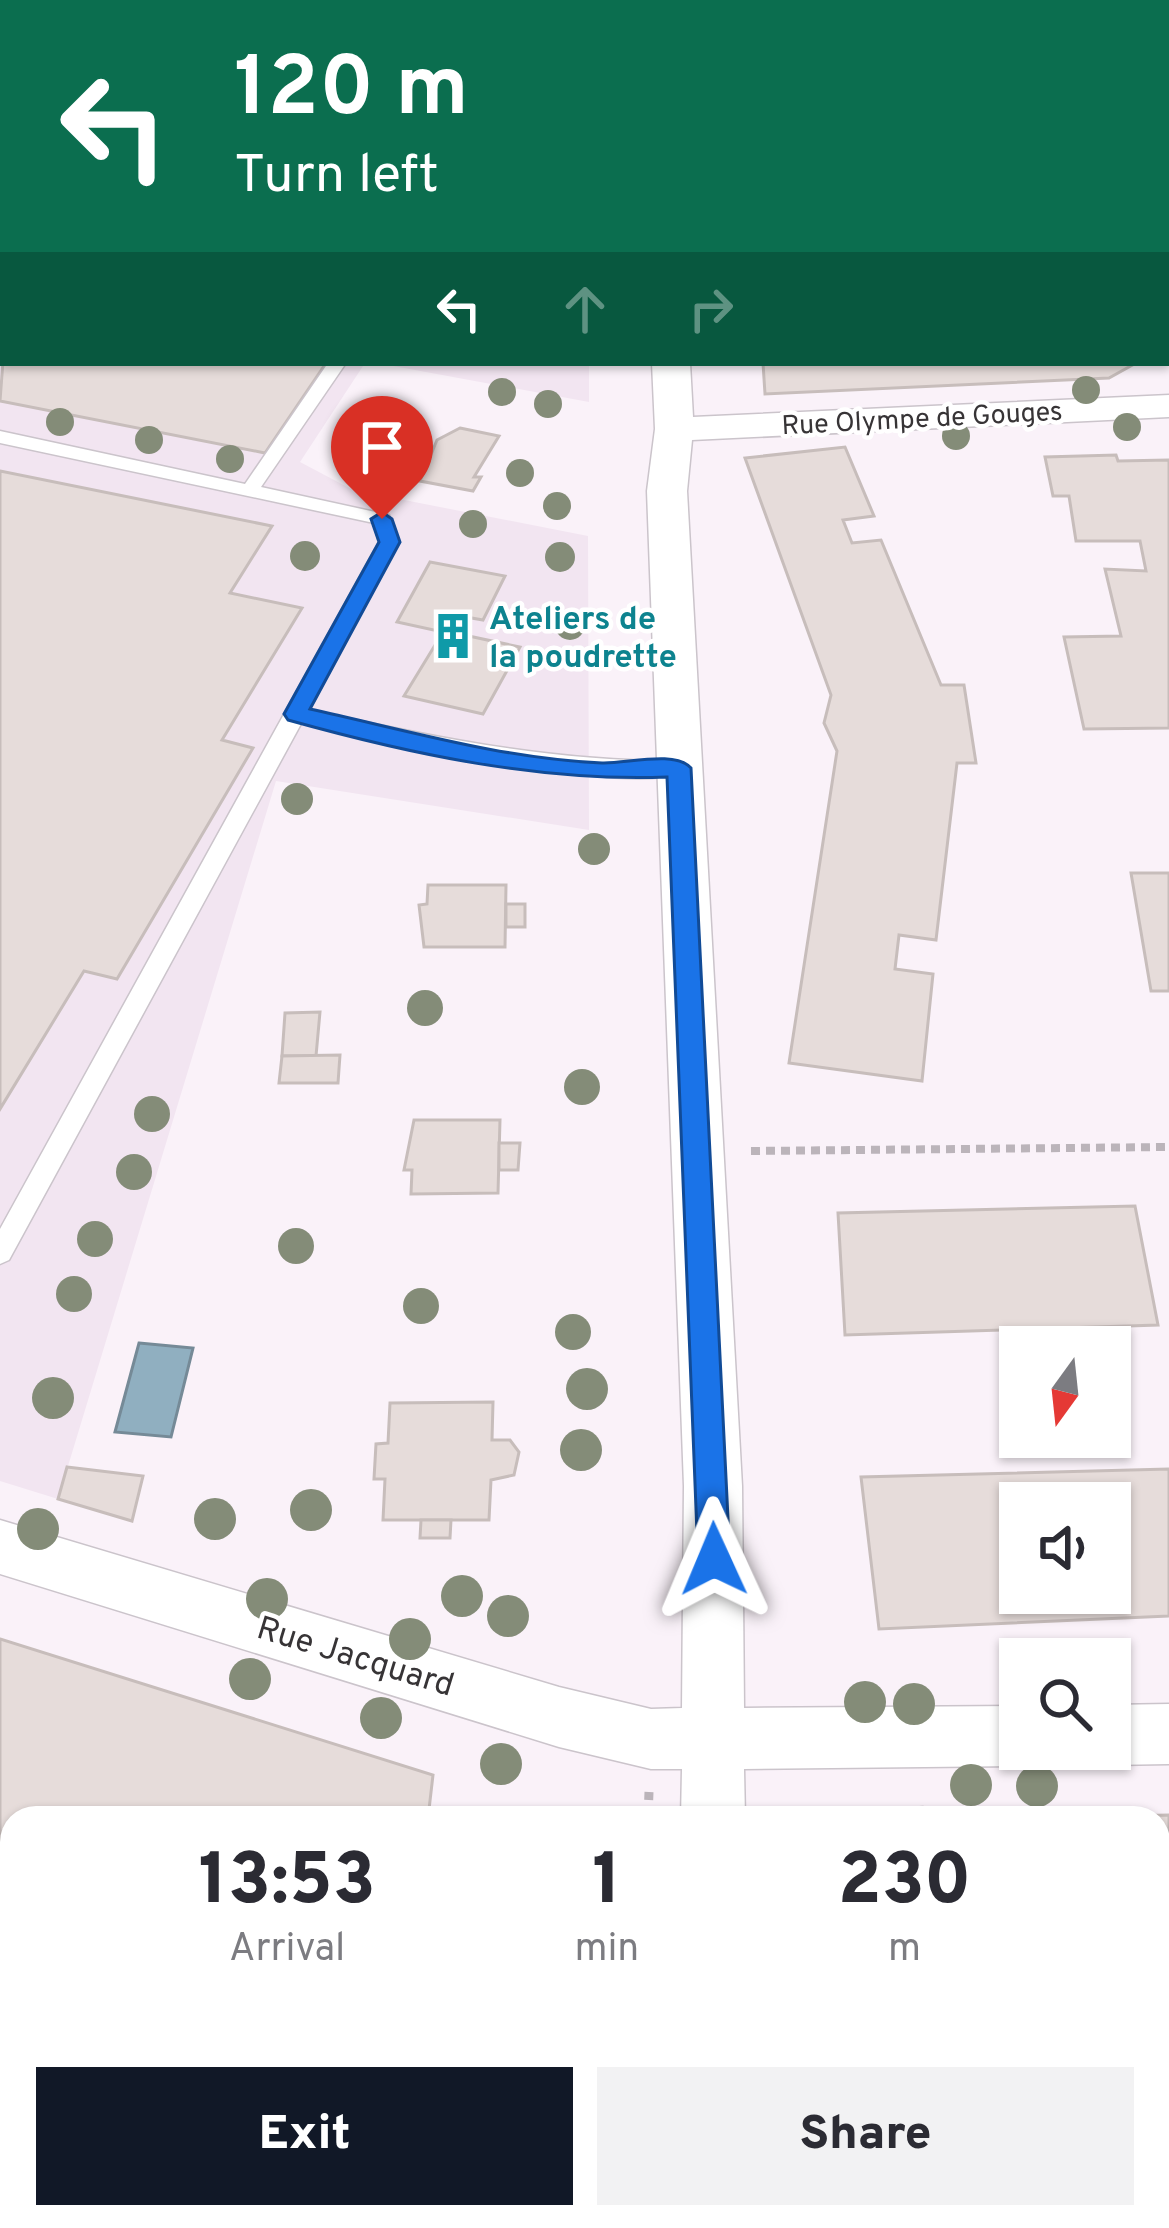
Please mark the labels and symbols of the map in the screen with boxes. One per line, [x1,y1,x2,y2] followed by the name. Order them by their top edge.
[331,396,433,519] pin
[781,396,1063,444] street label: Rue Olympe de Gouges
[489,600,677,680] place label: Ateliers de la poudrette
[428,611,478,661] building icon: Ateliers de la poudrette
[999,1326,1131,1458] north arrow
[651,1496,777,1622] position arrow
[251,1609,458,1709] street label: Rue Jacquard

